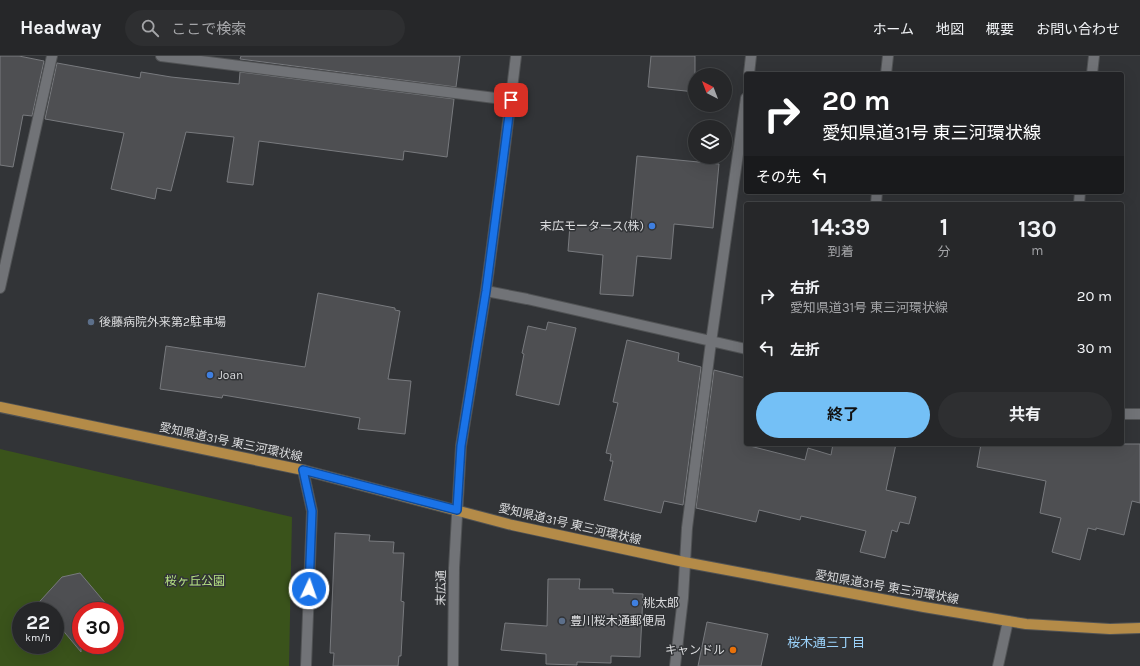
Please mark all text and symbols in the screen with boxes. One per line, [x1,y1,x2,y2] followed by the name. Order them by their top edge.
[125,10,405,46] search box
[20,17,101,39] text: Headway
[139,17,161,39] icon: search
[171,20,246,38] text: ここで検索
[872,21,914,38] text: ホーム
[936,21,964,38] text: 地図
[986,21,1014,38] text: 概要
[1036,21,1120,38] text: お問い合わせ
[688,68,732,112] north arrow
[688,68,732,164] map controls
[494,83,528,117] pin
[822,84,890,117] text: 20 m
[756,88,808,140] icon: right
[500,89,522,111] icon: arrive
[688,120,732,164] button: layers
[822,122,1041,144] text: 愛知県道31号 東三河環状線
[809,164,831,186] icon: left
[756,168,801,186] text: その先
[811,213,870,241] text: 14:39
[940,213,948,241] text: 1
[1018,215,1057,243] text: 130
[540,219,644,233] place label: 末広モータース(株)
[647,221,657,231] marker: 末広モータース(株)
[1031,243,1043,258] text: m
[828,244,854,259] text: 到着
[938,244,951,259] text: 分
[790,279,820,297] text: 右折
[756,285,778,307] icon: right
[1077,287,1112,305] text: 20 m
[790,300,948,315] text: 愛知県道31号 東三河環状線
[99,315,226,329] place label: 後藤病院外来第2駐車場
[86,317,96,327] marker: 後藤病院外来第2駐車場
[756,337,778,359] icon: left
[1077,339,1112,357] text: 30 m
[790,341,820,359] text: 左折
[218,368,243,382] place label: Joan
[205,370,215,380] marker: Joan
[756,392,930,438] button: 終了
[938,392,1112,438] button: 共有
[158,420,304,464] street label: 愛知県道31号 東三河環状線
[497,501,643,547] street label: 愛知県道31号 東三河環状線
[814,567,960,607] street label: 愛知県道31号 東三河環状線
[288,568,330,610] position arrow
[434,570,448,606] street label: 末広通
[165,574,225,588] park label: 桜ヶ丘公園
[643,596,679,610] place label: 桃太郎
[630,598,640,608] marker: 桃太郎
[72,602,124,654] speed limit sign: 30
[26,611,50,634] text: 22
[570,614,666,628] place label: 豊川桜木通郵便局
[557,616,567,626] marker: 豊川桜木通郵便局
[25,632,51,644] text: km/h
[787,635,865,650] district label: 桜木通三丁目
[665,643,725,657] place label: キャンドル
[728,645,738,655] marker: キャンドル

